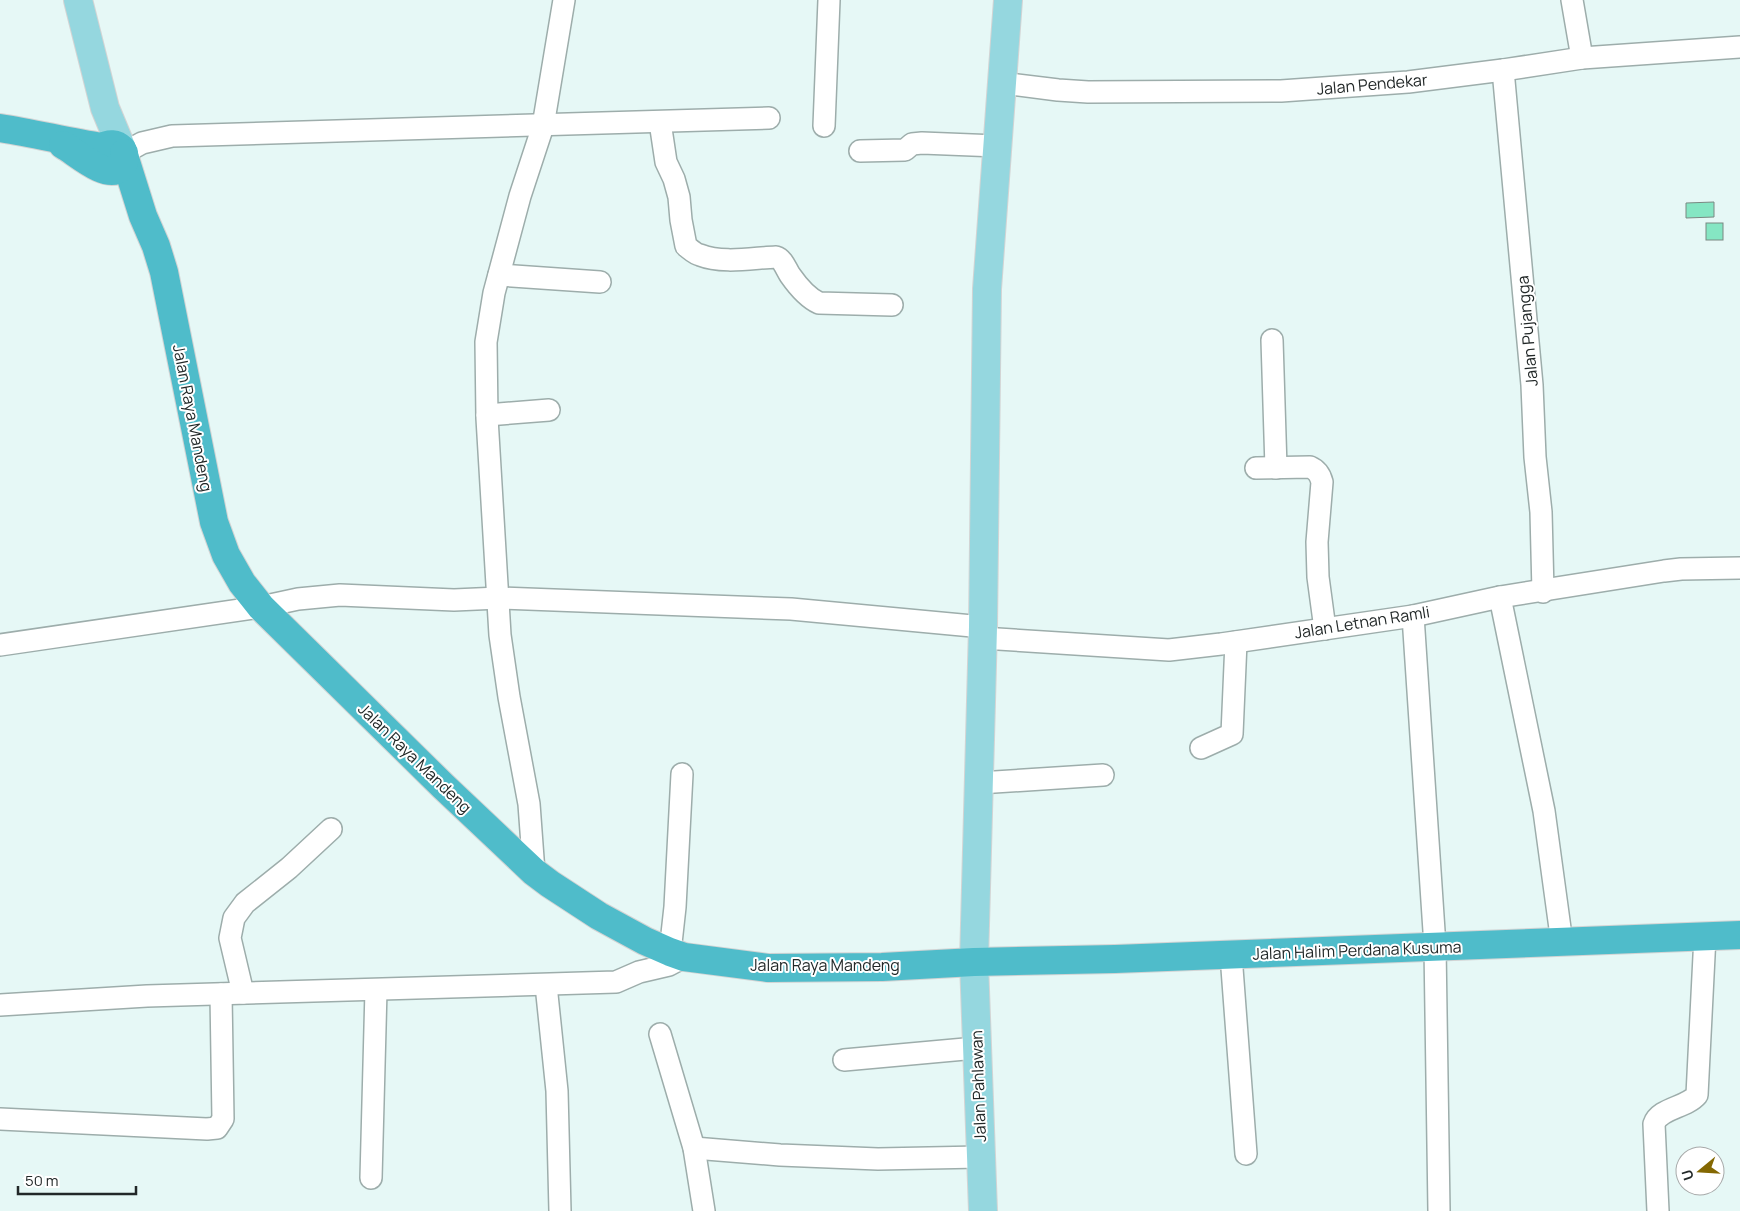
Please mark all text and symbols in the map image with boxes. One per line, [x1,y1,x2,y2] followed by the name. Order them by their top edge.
[1316,68,1429,100] street label: Jalan Pendekar
[1511,275,1543,387] street label: Jalan Pujangga
[168,342,218,494] street label: Jalan Raya Mandeng
[1293,600,1431,644] street label: Jalan Letnan Ramli
[354,698,476,818] street label: Jalan Raya Mandeng
[1252,935,1462,965] street label: Jalan Halim Perdana Kusuma
[750,954,900,976] street label: Jalan Raya Mandeng
[965,1030,991,1142] street label: Jalan Pahlawan
[1675,1146,1725,1196] north arrow
[18,1164,135,1196] scale bar
[1677,1167,1698,1183] text: U
[25,1170,59,1191] text: 50 m

